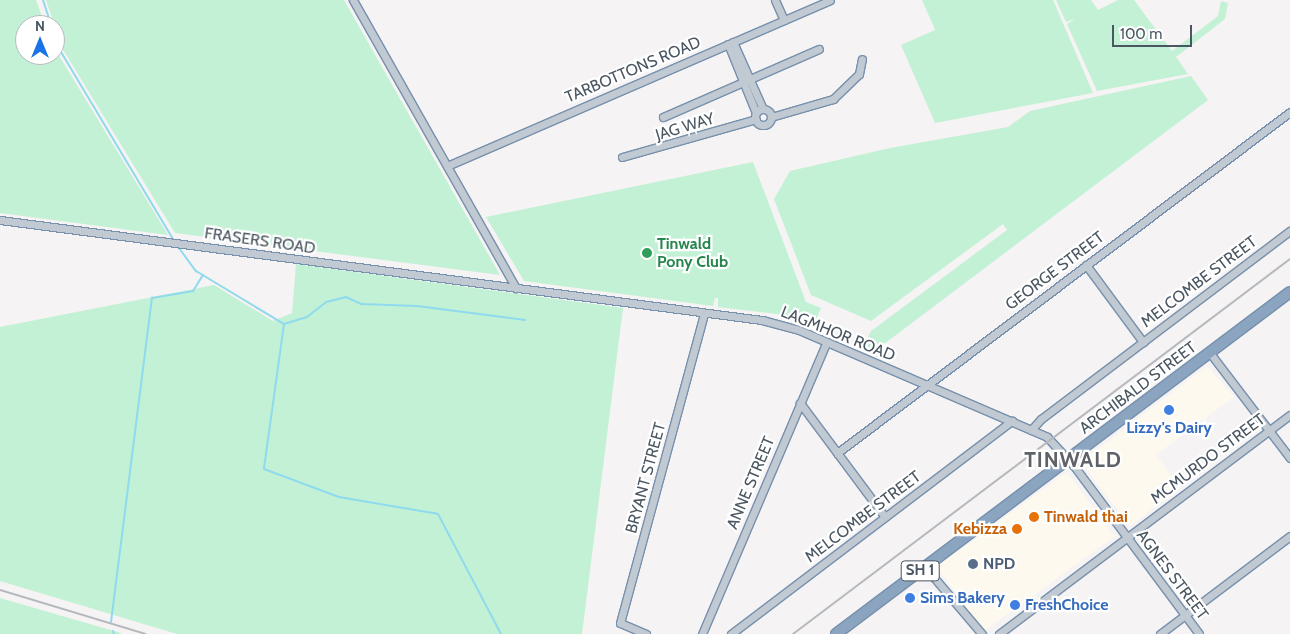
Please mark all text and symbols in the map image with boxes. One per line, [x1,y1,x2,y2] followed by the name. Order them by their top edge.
[15,15,65,65] north arrow
[1115,15,1195,47] scale bar
[35,17,45,35] text: N
[1120,25,1162,43] text: 100 m
[562,33,704,107] street label: TARBOTTONS ROAD
[653,109,717,145] street label: JAG WAY
[203,224,317,258] street label: FRASERS ROAD
[1002,228,1108,314] street label: GEORGE STREET
[1137,232,1261,332] street label: MELCOMBE STREET
[657,234,728,272] place label: Tinwald Pony Club
[641,247,653,259] marker: Tinwald Pony Club
[778,302,898,366] street label: LAGMHOR ROAD
[1076,338,1200,438] street label: ARCHIBALD STREET
[1163,404,1175,416] marker: Lizzy's Dairy
[1147,410,1269,508] street label: MCMURDO STREET
[1126,418,1212,438] place label: Lizzy's Dairy
[622,420,670,536] street label: BRYANT STREET
[723,434,779,532] street label: ANNE STREET
[1023,447,1123,473] district label: TINWALD
[801,467,925,567] street label: MELCOMBE STREET
[1044,507,1128,527] place label: Tinwald thai
[1028,511,1040,523] marker: Tinwald thai
[953,519,1007,539] place label: Kebizza
[1011,523,1023,535] marker: Kebizza
[1132,526,1212,624] street label: AGNES STREET
[983,554,1015,574] place label: NPD
[900,558,940,584] road number: SH 1
[967,558,979,570] marker: NPD
[920,588,1005,608] place label: Sims Bakery
[904,592,916,604] marker: Sims Bakery
[1025,595,1109,615] place label: FreshChoice
[1009,599,1021,611] marker: FreshChoice

